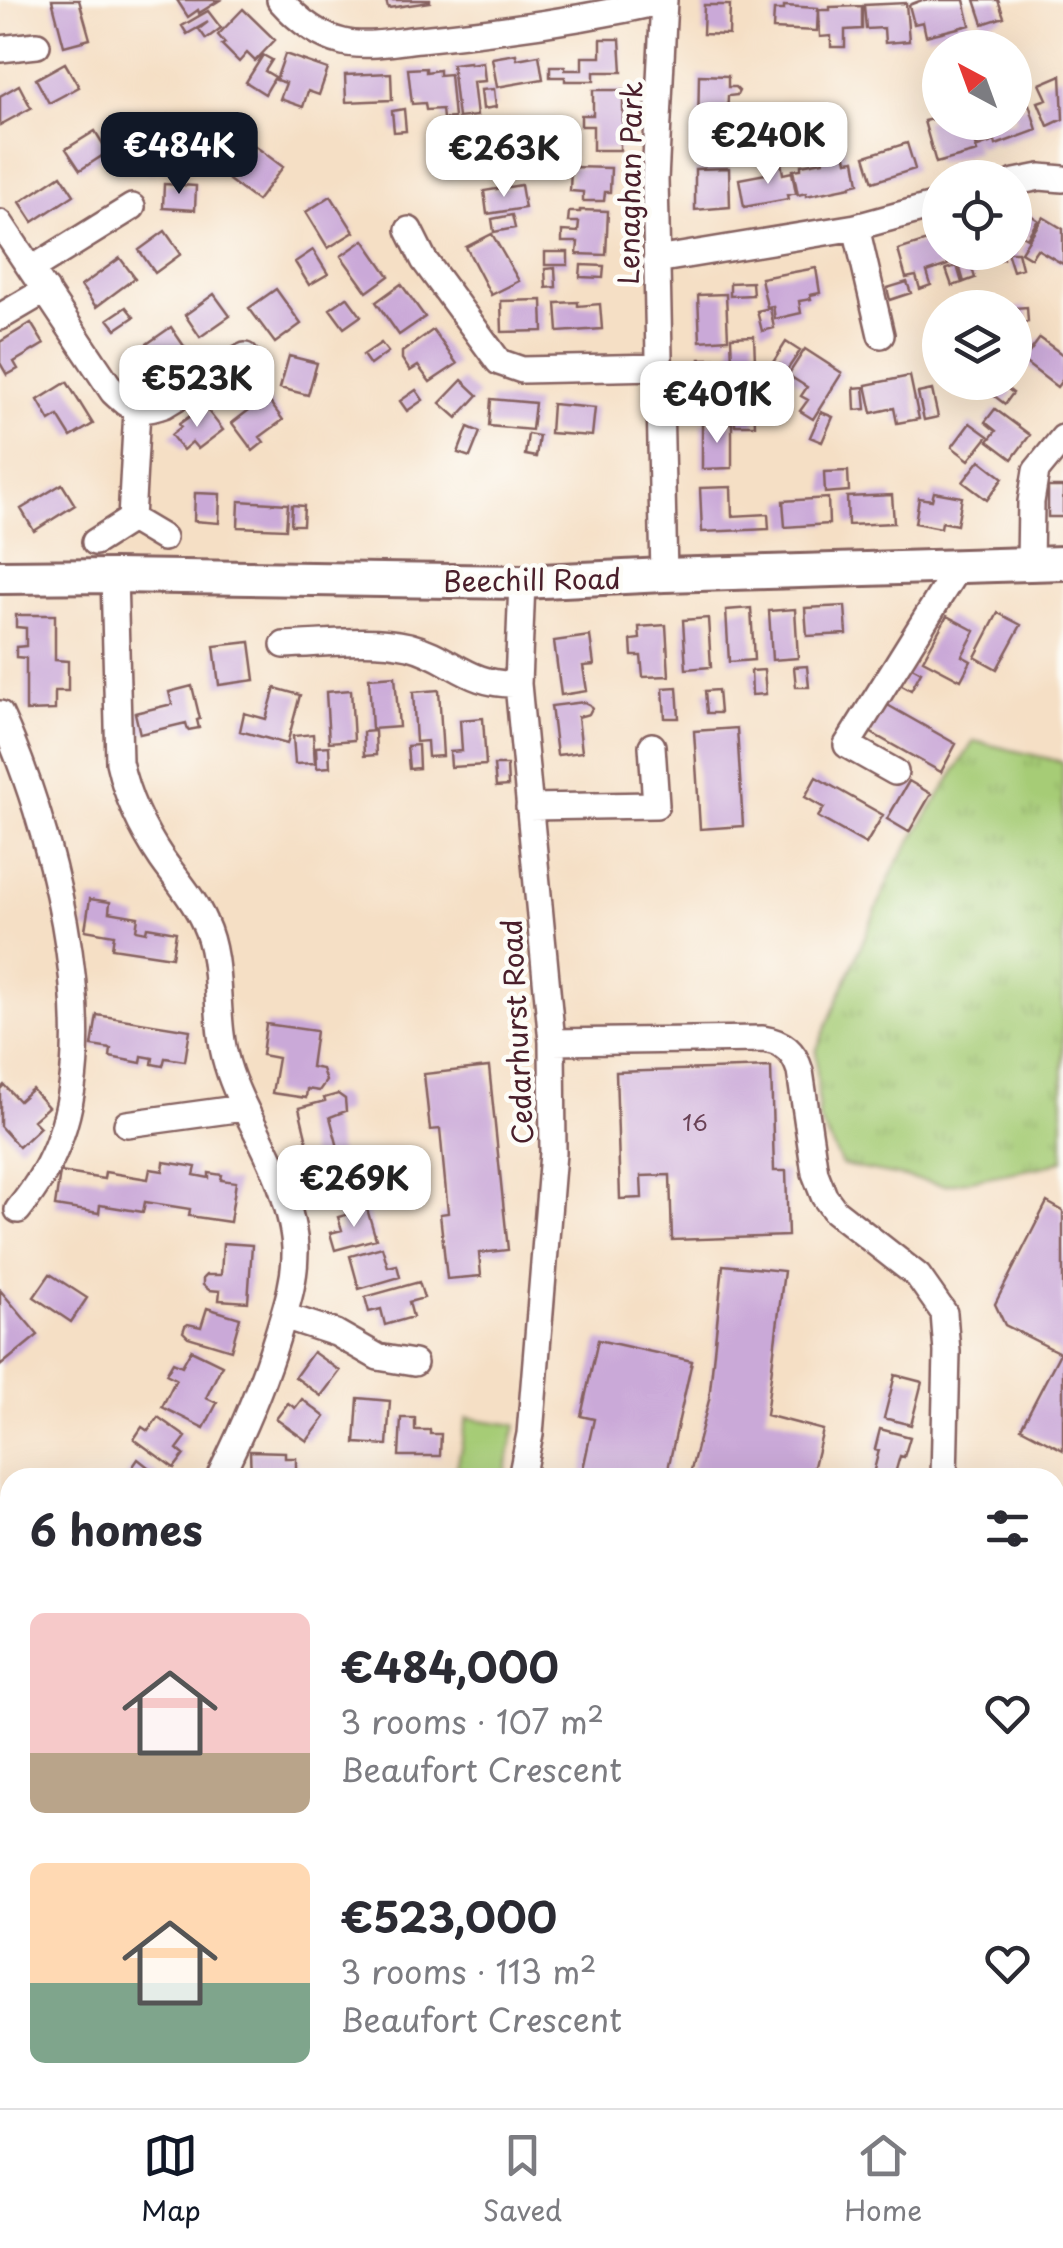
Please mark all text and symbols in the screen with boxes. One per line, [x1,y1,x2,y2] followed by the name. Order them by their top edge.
[922,30,1032,140] north arrow
[922,30,1032,400] map controls
[606,81,652,285] street label: Lenaghan Park
[698,102,838,187] pin: €240K
[710,110,826,158] text: €240K
[109,112,249,197] pin: €484K
[434,115,574,200] pin: €263K
[123,120,235,168] text: €484K
[448,123,560,171] text: €263K
[922,160,1032,270] button: locate
[922,290,1032,400] button: layers
[127,345,267,430] pin: €523K
[141,353,253,401] text: €523K
[647,361,787,446] pin: €401K
[662,369,772,417] text: €401K
[443,556,621,602] street label: Beechill Road
[489,918,543,1146] street label: Cedarhurst Road
[682,1105,708,1138] house number: 16
[284,1145,424,1230] pin: €269K
[299,1153,409,1201] text: €269K
[30,1497,203,1560] text: 6 homes
[980,1501,1035,1556] icon: filters
[340,1634,559,1697] text: €484,000
[110,1653,230,1773] icon: home
[980,1686,1035,1741] icon: heart
[340,1697,604,1745] text: 3 rooms · 107 m²
[340,1745,622,1793] text: Beaufort Crescent
[340,1884,557,1947] text: €523,000
[110,1903,230,2023] icon: home
[980,1936,1035,1991] icon: heart
[340,1947,597,1995] text: 3 rooms · 113 m²
[340,1995,622,2043] text: Beaufort Crescent
[141,2128,201,2231] tab: Map
[483,2128,562,2231] tab: Saved
[844,2128,922,2231] tab: Home

